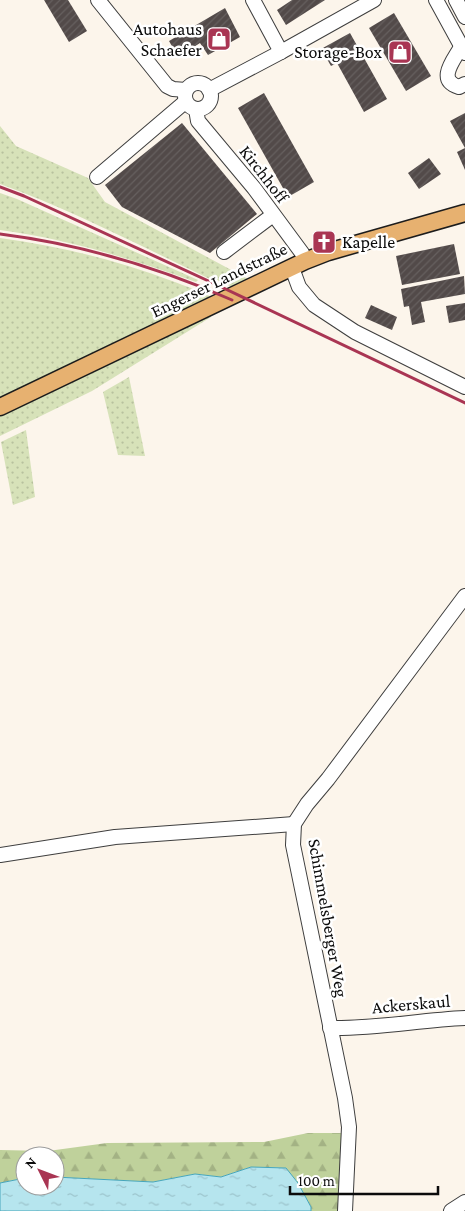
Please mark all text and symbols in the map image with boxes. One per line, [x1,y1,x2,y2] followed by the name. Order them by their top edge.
[133,19,203,60] place label: Autohaus Schaefer
[206,26,232,52] shop icon: Autohaus Schaefer
[387,39,413,65] shop icon: Storage-Box
[294,42,383,62] place label: Storage-Box
[235,141,294,208] street label: Kirchhoff
[311,229,337,255] church icon: Kapelle
[342,232,395,252] place label: Kapelle
[148,238,290,322] street label: Engerser Landstraße
[304,837,352,999] street label: Schimmelsberger Weg
[371,991,451,1017] street label: Ackerskaul
[15,1146,65,1196] north arrow
[21,1153,40,1171] text: N
[290,1164,438,1196] scale bar
[298,1173,335,1189] text: 100 m

